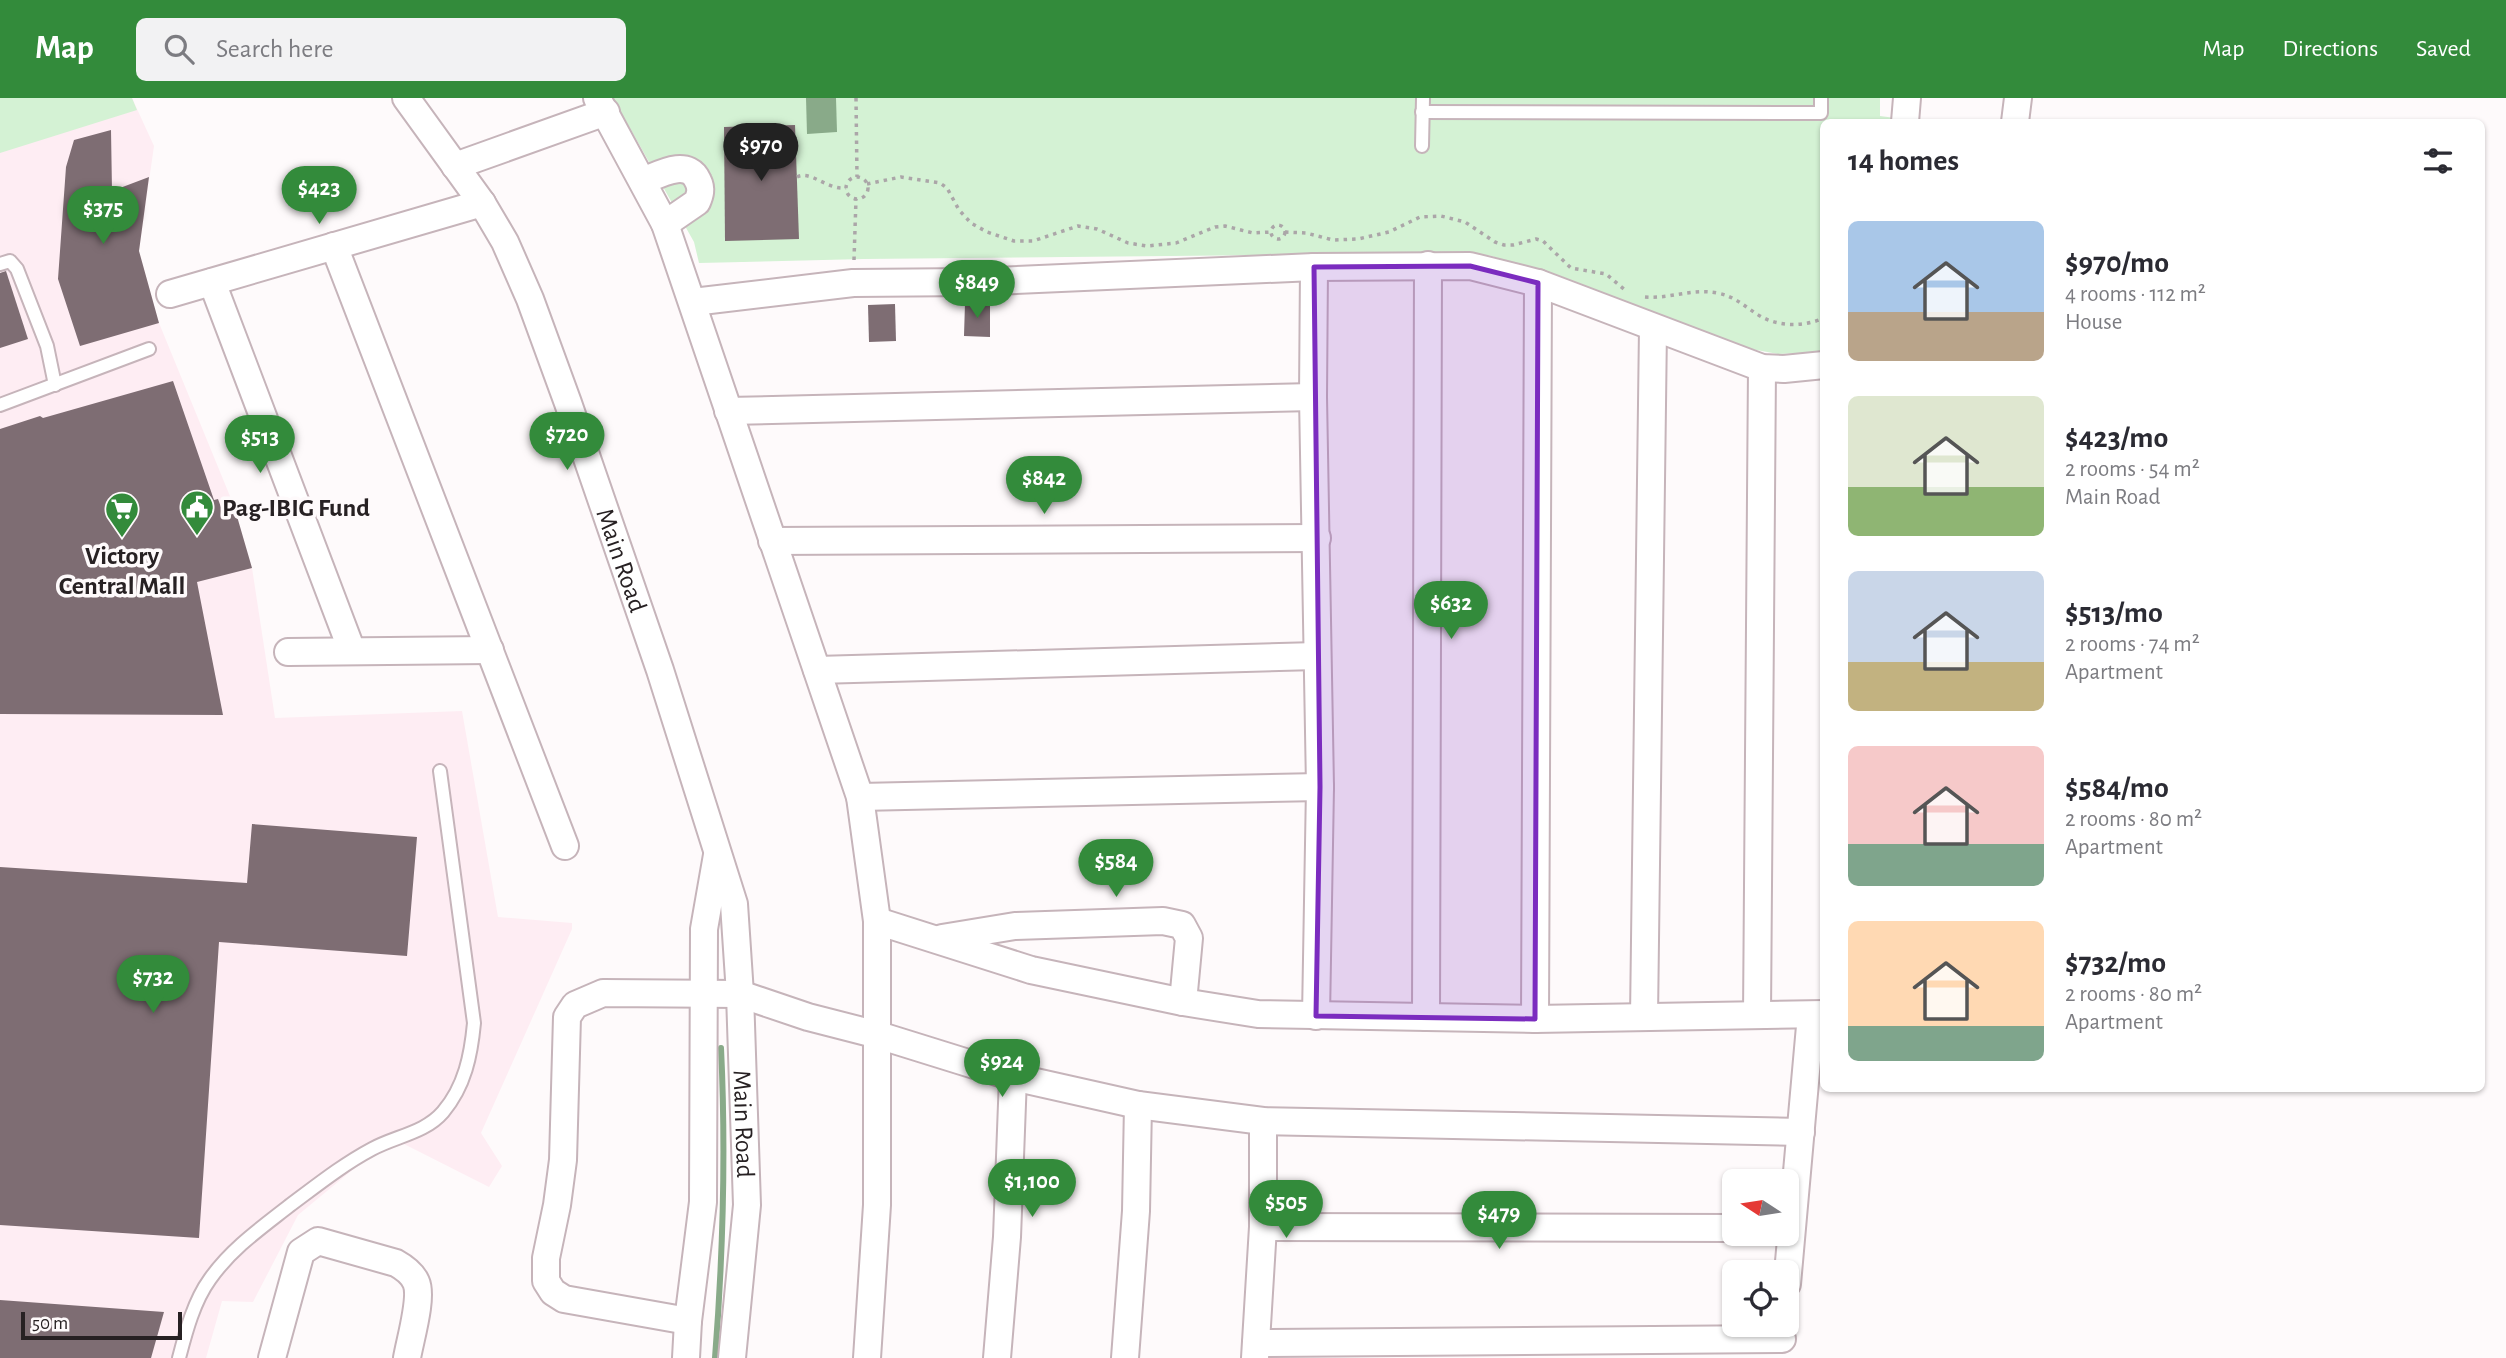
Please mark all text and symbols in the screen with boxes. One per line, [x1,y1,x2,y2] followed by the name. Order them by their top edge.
[136,18,626,81] search box
[160,30,198,68] icon: search
[35,32,94,65] text: Map
[216,36,334,62] text: Search here
[2202,37,2244,61] text: Map
[2282,37,2378,61] text: Directions
[2416,37,2471,61] text: Saved
[720,123,802,183] pin: $970
[739,134,783,157] text: $970
[2419,142,2457,180] icon: filters
[1848,146,1959,176] text: 14 homes
[278,166,360,226] pin: $423
[298,177,340,200] text: $423
[62,186,144,246] pin: $375
[83,197,123,220] text: $375
[2065,248,2169,278] text: $970/mo
[1904,249,1988,333] icon: home
[936,260,1018,320] pin: $849
[955,271,999,294] text: $849
[2065,283,2206,306] text: 4 rooms · 112 m²
[2065,311,2122,334] text: House
[526,412,608,472] pin: $720
[219,416,301,475] pin: $513
[545,423,589,446] text: $720
[2065,423,2168,453] text: $423/mo
[1904,424,1988,508] icon: home
[241,426,279,449] text: $513
[1003,456,1085,516] pin: $842
[2065,458,2200,481] text: 2 rooms · 54 m²
[1022,467,1066,490] text: $842
[2065,486,2161,509] text: Main Road
[178,488,216,537] public building icon: Pag-IBIG Fund
[103,490,141,539] supermarket icon: Victory Central Mall
[222,495,370,521] place label: Pag-IBIG Fund
[591,505,651,616] street label: Main Road
[59,543,185,599] place label: Victory Central Mall
[1410,582,1492,641] pin: $632
[1430,592,1472,615] text: $632
[2065,598,2163,628] text: $513/mo
[1904,599,1988,683] icon: home
[2065,633,2200,656] text: 2 rooms · 74 m²
[2065,661,2163,684] text: Apartment
[2065,773,2169,803] text: $584/mo
[1904,774,1988,858] icon: home
[2065,808,2202,831] text: 2 rooms · 80 m²
[2065,836,2163,859] text: Apartment
[1075,840,1157,899] pin: $584
[1094,850,1138,873] text: $584
[2065,948,2166,978] text: $732/mo
[1904,949,1988,1033] icon: home
[112,956,194,1015] pin: $732
[132,966,174,989] text: $732
[2065,983,2202,1006] text: 2 rooms · 80 m²
[2065,1011,2163,1034] text: Apartment
[961,1040,1043,1099] pin: $924
[980,1050,1024,1073] text: $924
[729,1070,758,1178] street label: Main Road
[975,1160,1089,1219] pin: $1,100
[1722,1169,1799,1246] north arrow
[1722,1169,1799,1337] map controls
[1004,1170,1060,1193] text: $1,100
[1245,1180,1327,1240] pin: $505
[1265,1191,1307,1214] text: $505
[1458,1192,1540,1251] pin: $479
[1478,1202,1520,1225] text: $479
[1722,1260,1799,1337] button: locate
[21,1309,182,1341] scale bar
[32,1314,68,1333] text: 50 m

